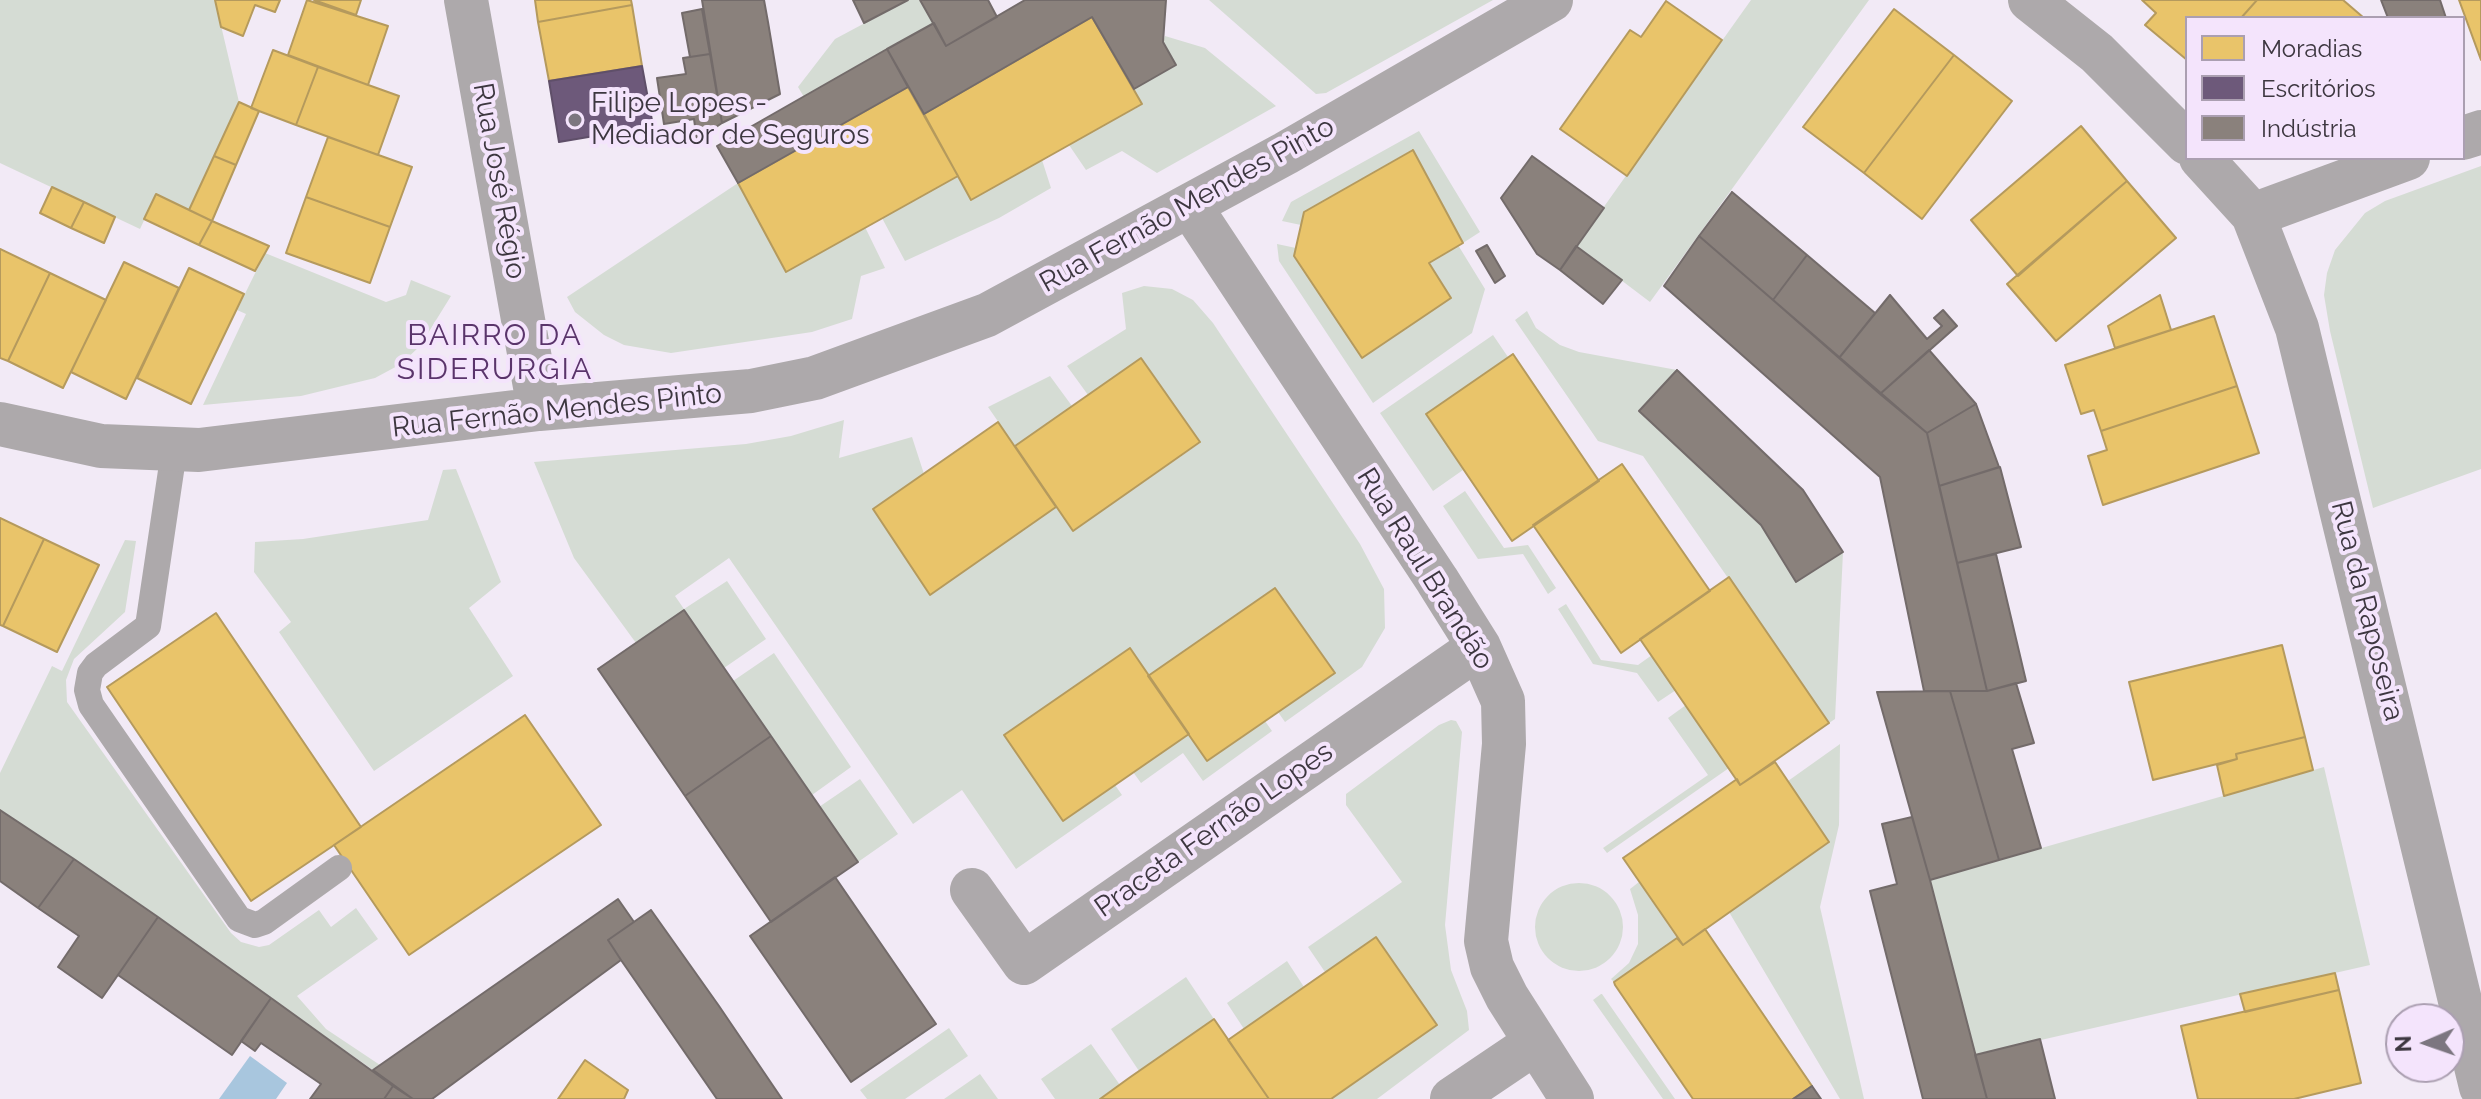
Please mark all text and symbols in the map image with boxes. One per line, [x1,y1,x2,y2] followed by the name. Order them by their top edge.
[2185,16,2465,160] legend
[2261,34,2362,63] text: Moradias
[2261,74,2376,103] text: Escritórios
[465,80,533,282] street label: Rua José Régio
[591,87,870,153] place label: Filipe Lopes - Mediador de Seguros
[1034,110,1340,300] street label: Rua Fernão Mendes Pinto
[566,111,584,129] marker: Filipe Lopes - Mediador de Seguros
[2261,114,2357,143] text: Indústria
[397,318,593,388] district label: BAIRRO DA SIDERURGIA
[390,377,724,445] street label: Rua Fernão Mendes Pinto
[1350,462,1500,676] street label: Rua Raul Brandão
[2323,498,2411,724] street label: Rua da Raposeira
[1088,735,1340,925] street label: Praceta Fernão Lopes
[2385,1003,2465,1083] north arrow
[2390,1035,2416,1053] text: N

